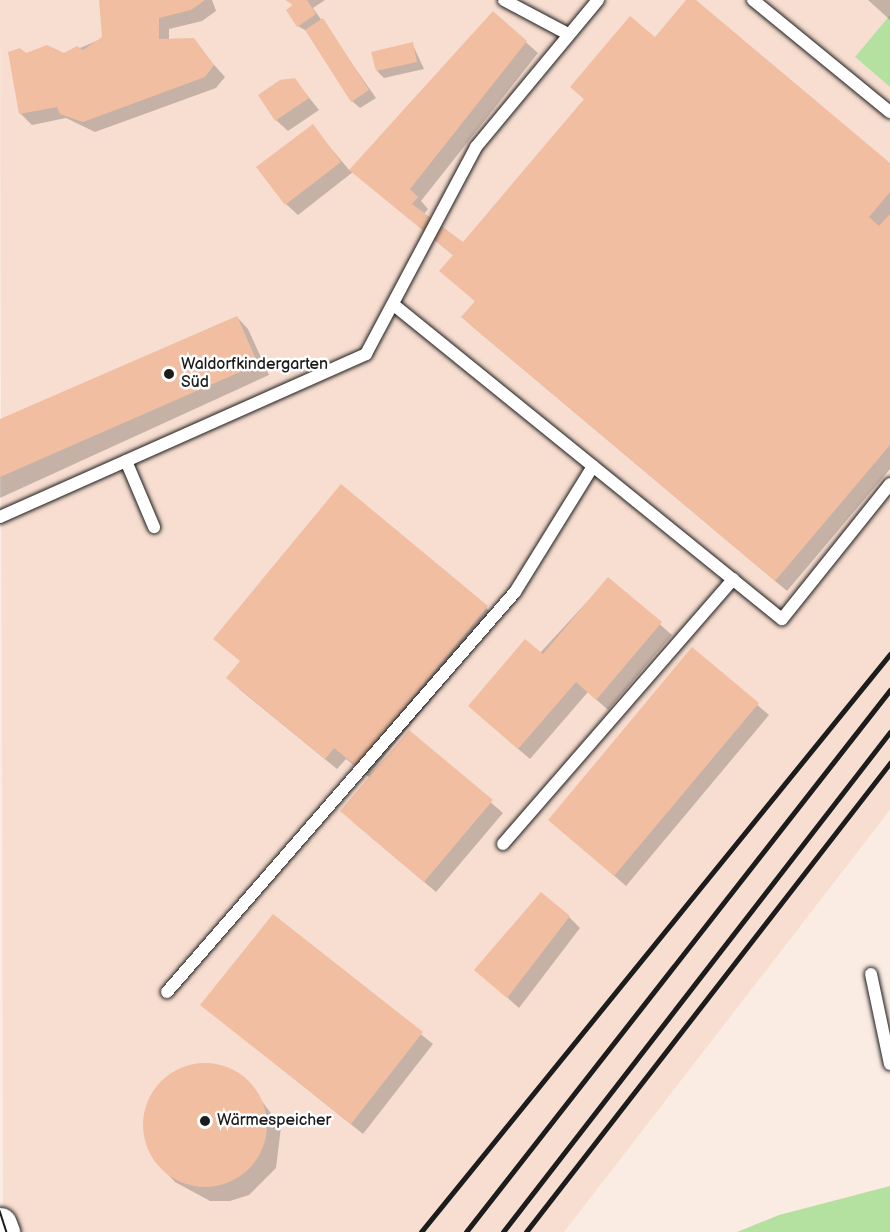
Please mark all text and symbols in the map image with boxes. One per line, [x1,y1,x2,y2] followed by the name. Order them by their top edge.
[181,355,328,393] place label: Waldorfkindergarten Süd
[162,367,176,381] marker: Waldorfkindergarten Süd
[217,1111,331,1131] place label: Wärmespeicher
[198,1114,212,1128] marker: Wärmespeicher

